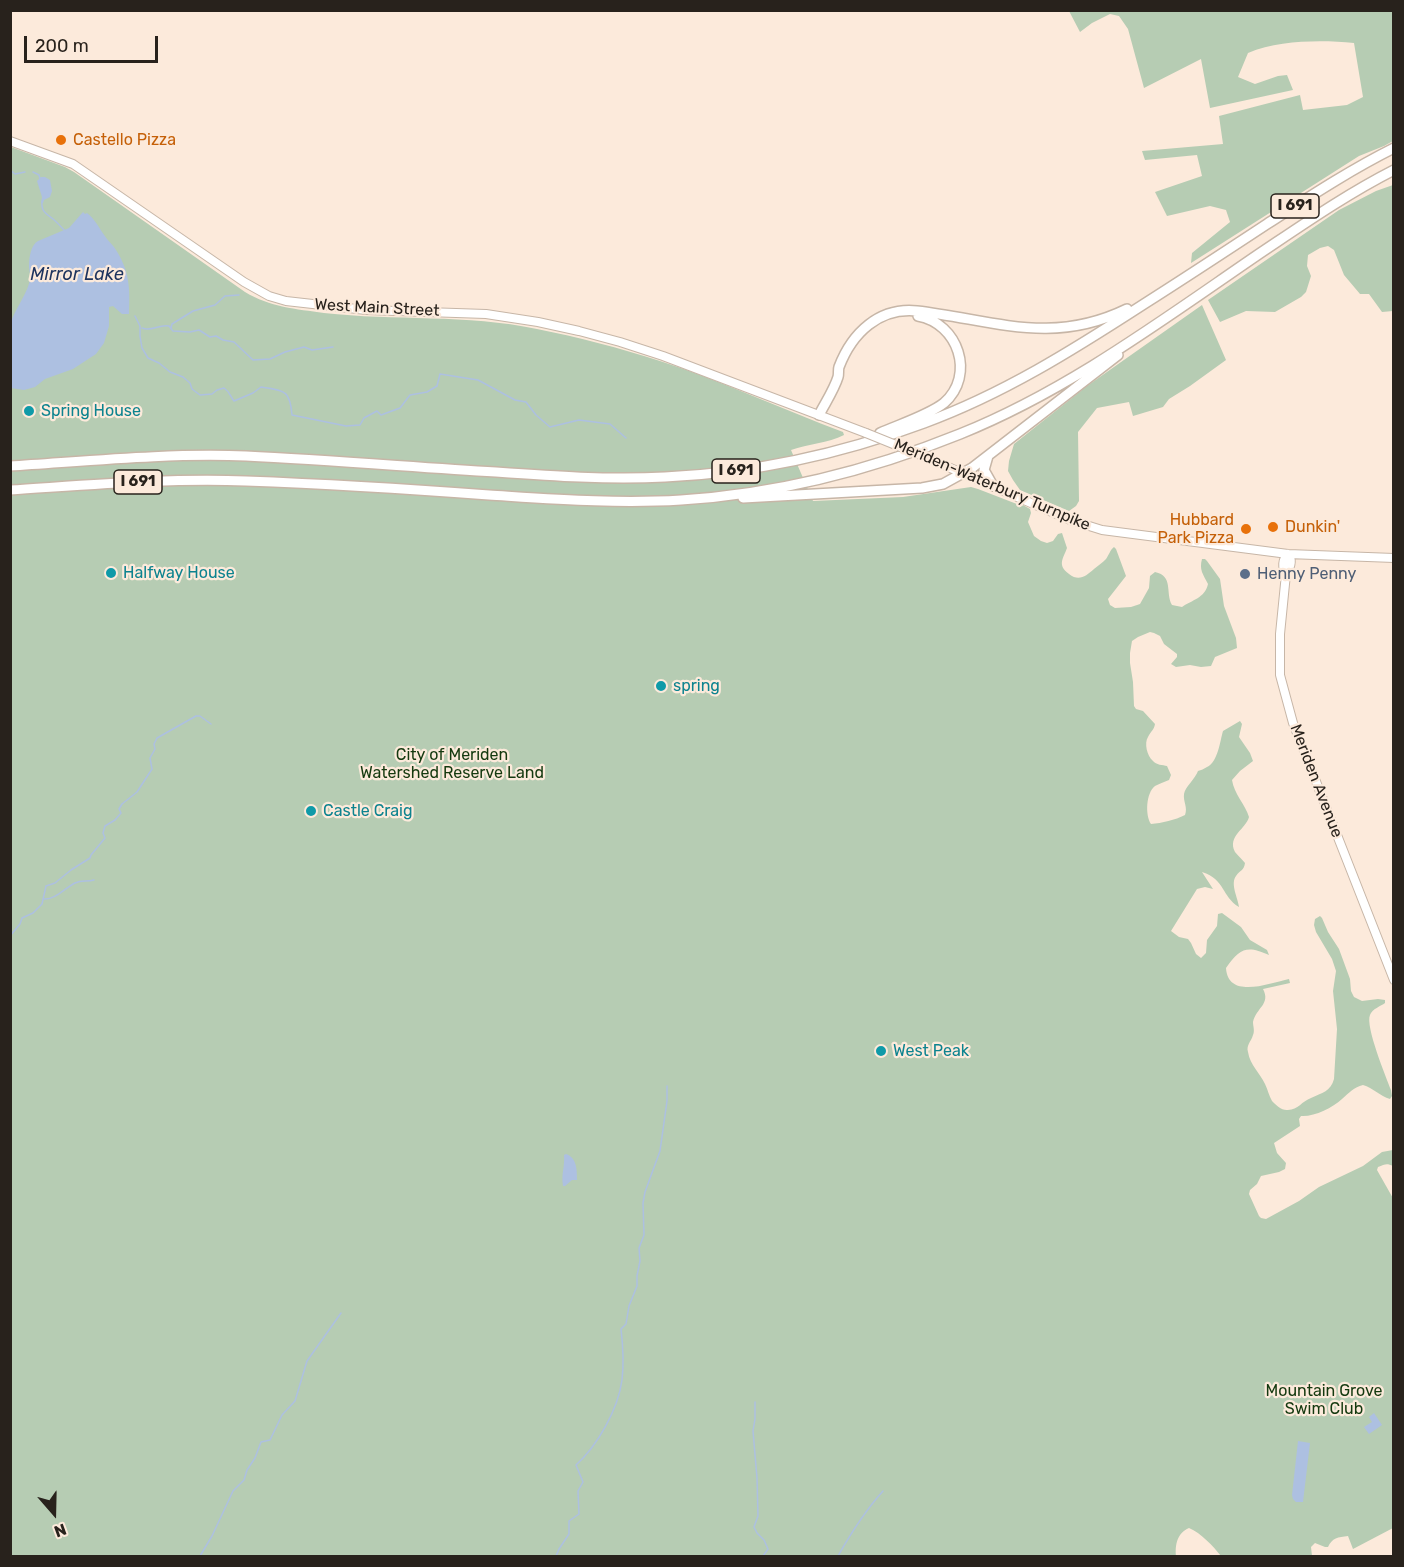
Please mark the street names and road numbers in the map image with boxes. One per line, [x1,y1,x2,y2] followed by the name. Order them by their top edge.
[1271,194,1319,218] road number: I 691
[314,295,440,321] street label: West Main Street
[891,435,1093,535] street label: Meriden-Waterbury Turnpike
[712,459,760,483] road number: I 691
[114,470,162,494] road number: I 691
[1286,722,1346,840] street label: Meriden Avenue

